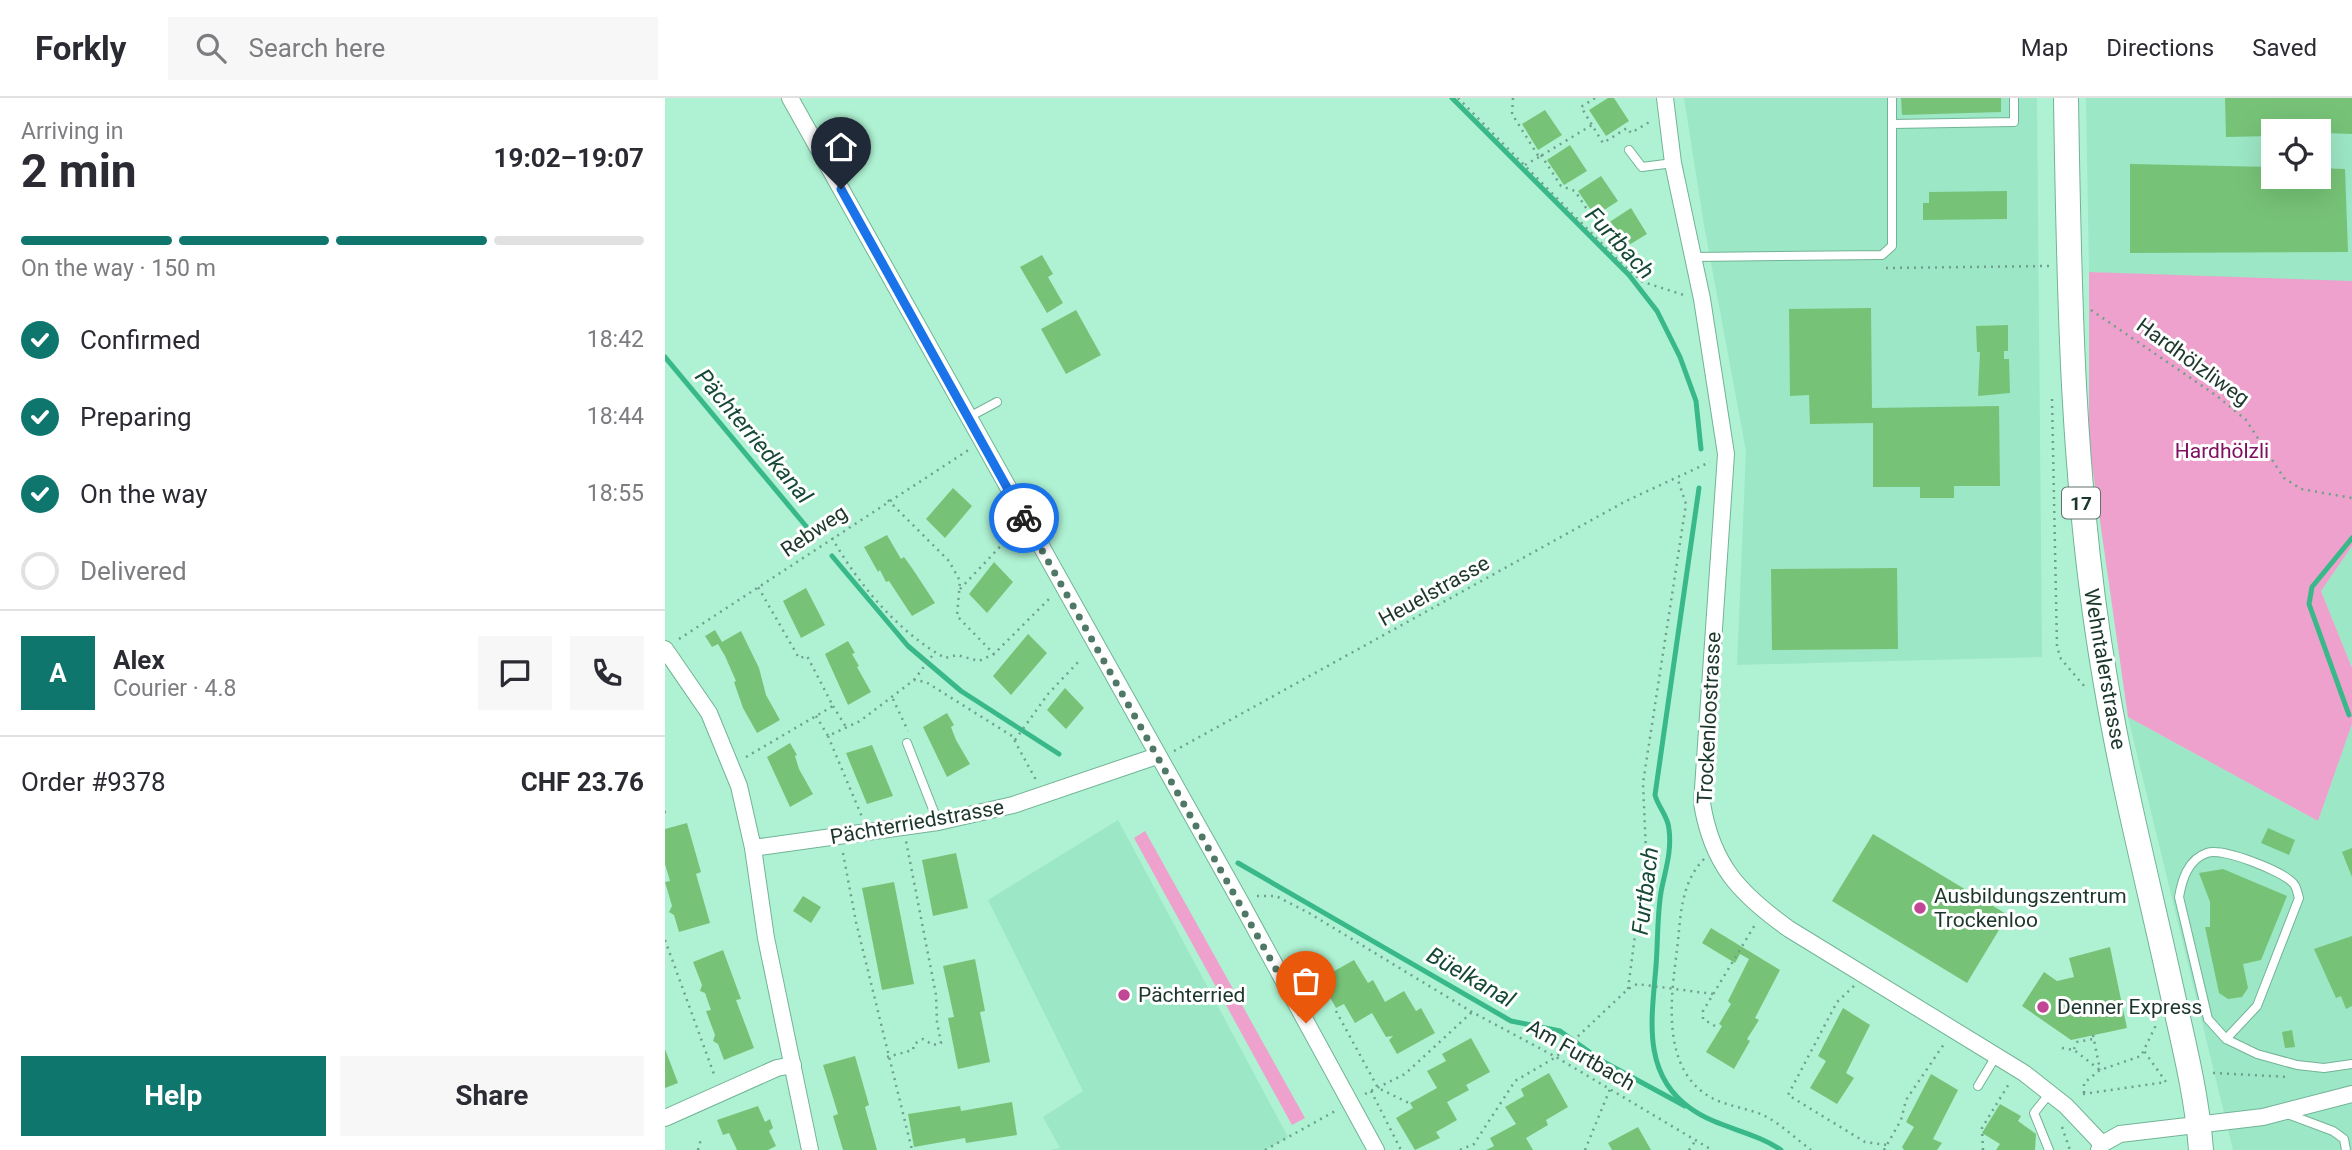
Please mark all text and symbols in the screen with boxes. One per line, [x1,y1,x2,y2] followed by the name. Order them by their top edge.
[168,17,658,80] search box
[35,29,126,68] text: Forkly
[192,29,230,67] icon: search
[248,33,385,63] text: Search here
[2021,34,2068,62] text: Map
[2106,34,2214,62] text: Directions
[2252,34,2317,62] text: Saved
[811,117,871,189] pin
[21,118,124,145] text: Arriving in
[2261,119,2331,189] map controls
[2261,119,2331,189] button: locate
[822,128,860,166] icon: home
[494,143,644,173] text: 19:02–19:07
[21,144,137,198] text: 2 min
[1580,202,1660,285] water label: Furtbach
[21,255,216,282] text: On the way · 150 m
[2132,313,2254,411] street label: Hardhölzliweg
[21,321,59,359] icon: check
[80,325,201,355] text: Confirmed
[587,326,644,353] text: 18:42
[689,363,818,510] water label: Pächterriedkanal
[21,398,59,436] icon: check
[80,402,192,432] text: Preparing
[587,403,644,430] text: 18:44
[2175,439,2269,463] park label: Hardhölzli
[21,475,59,513] icon: check
[80,479,208,509] text: On the way
[587,480,644,507] text: 18:55
[989,483,1059,553] courier
[2062,488,2100,518] road number: 17
[1005,499,1043,537] icon: bike
[776,500,852,562] street label: Rebweg
[1375,551,1493,631] street label: Heuelstrasse
[80,556,187,586] text: Delivered
[2079,587,2131,751] street label: Wehntalerstrasse
[1693,631,1725,805] street label: Trockenloostrasse
[478,636,552,710] button: chat
[570,636,644,710] button: phone
[113,645,165,675] text: Alex
[49,658,67,688] text: A
[113,675,236,702] text: Courier · 4.8
[21,767,166,797] text: Order #9378
[521,767,644,797] text: CHF 23.76
[828,795,1006,849] street label: Pächterriedstrasse
[1627,846,1664,937] water label: Furtbach
[1934,884,2127,932] place label: Ausbildungszentrum Trockenloo
[1912,900,1928,916] marker: Ausbildungszentrum Trockenloo
[1422,942,1520,1014] water label: Büelkanal
[1276,951,1336,1023] pin
[1287,962,1325,1000] icon: bag
[1138,983,1245,1007] place label: Pächterried
[1116,987,1132,1003] marker: Pächterried
[2057,995,2202,1019] place label: Denner Express
[2035,999,2051,1015] marker: Denner Express
[1523,1014,1639,1096] street label: Am Furtbach
[21,1056,326,1136] button: Help
[340,1056,644,1136] button: Share

